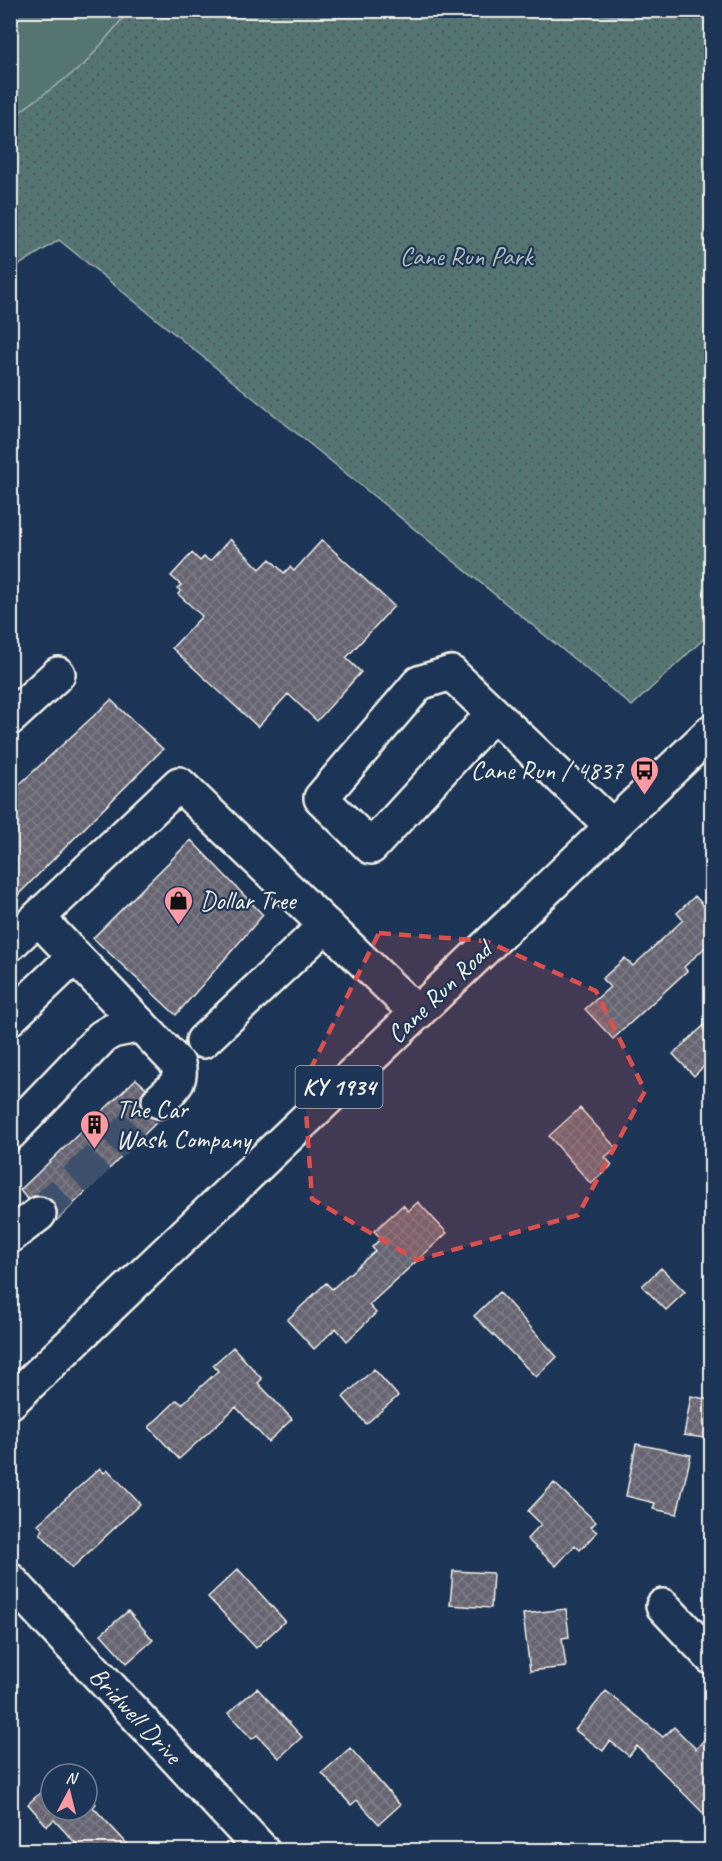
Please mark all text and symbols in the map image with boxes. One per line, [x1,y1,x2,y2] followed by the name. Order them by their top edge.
[400,240,535,273] park label: Cane Run Park
[471,754,624,787] place label: Cane Run / 4837
[628,754,660,796] bus stop icon: Cane Run / 4837
[163,884,195,926] shop icon: Dollar Tree
[200,884,298,917] place label: Dollar Tree
[380,932,501,1050] street label: Cane Run Road
[296,1066,382,1108] road number: KY 1934
[116,1093,253,1156] place label: The Car Wash Company
[79,1108,111,1150] building icon: The Car Wash Company
[82,1660,191,1773] street label: Bridwell Drive
[39,1762,99,1822] north arrow
[65,1768,80,1789] text: N

